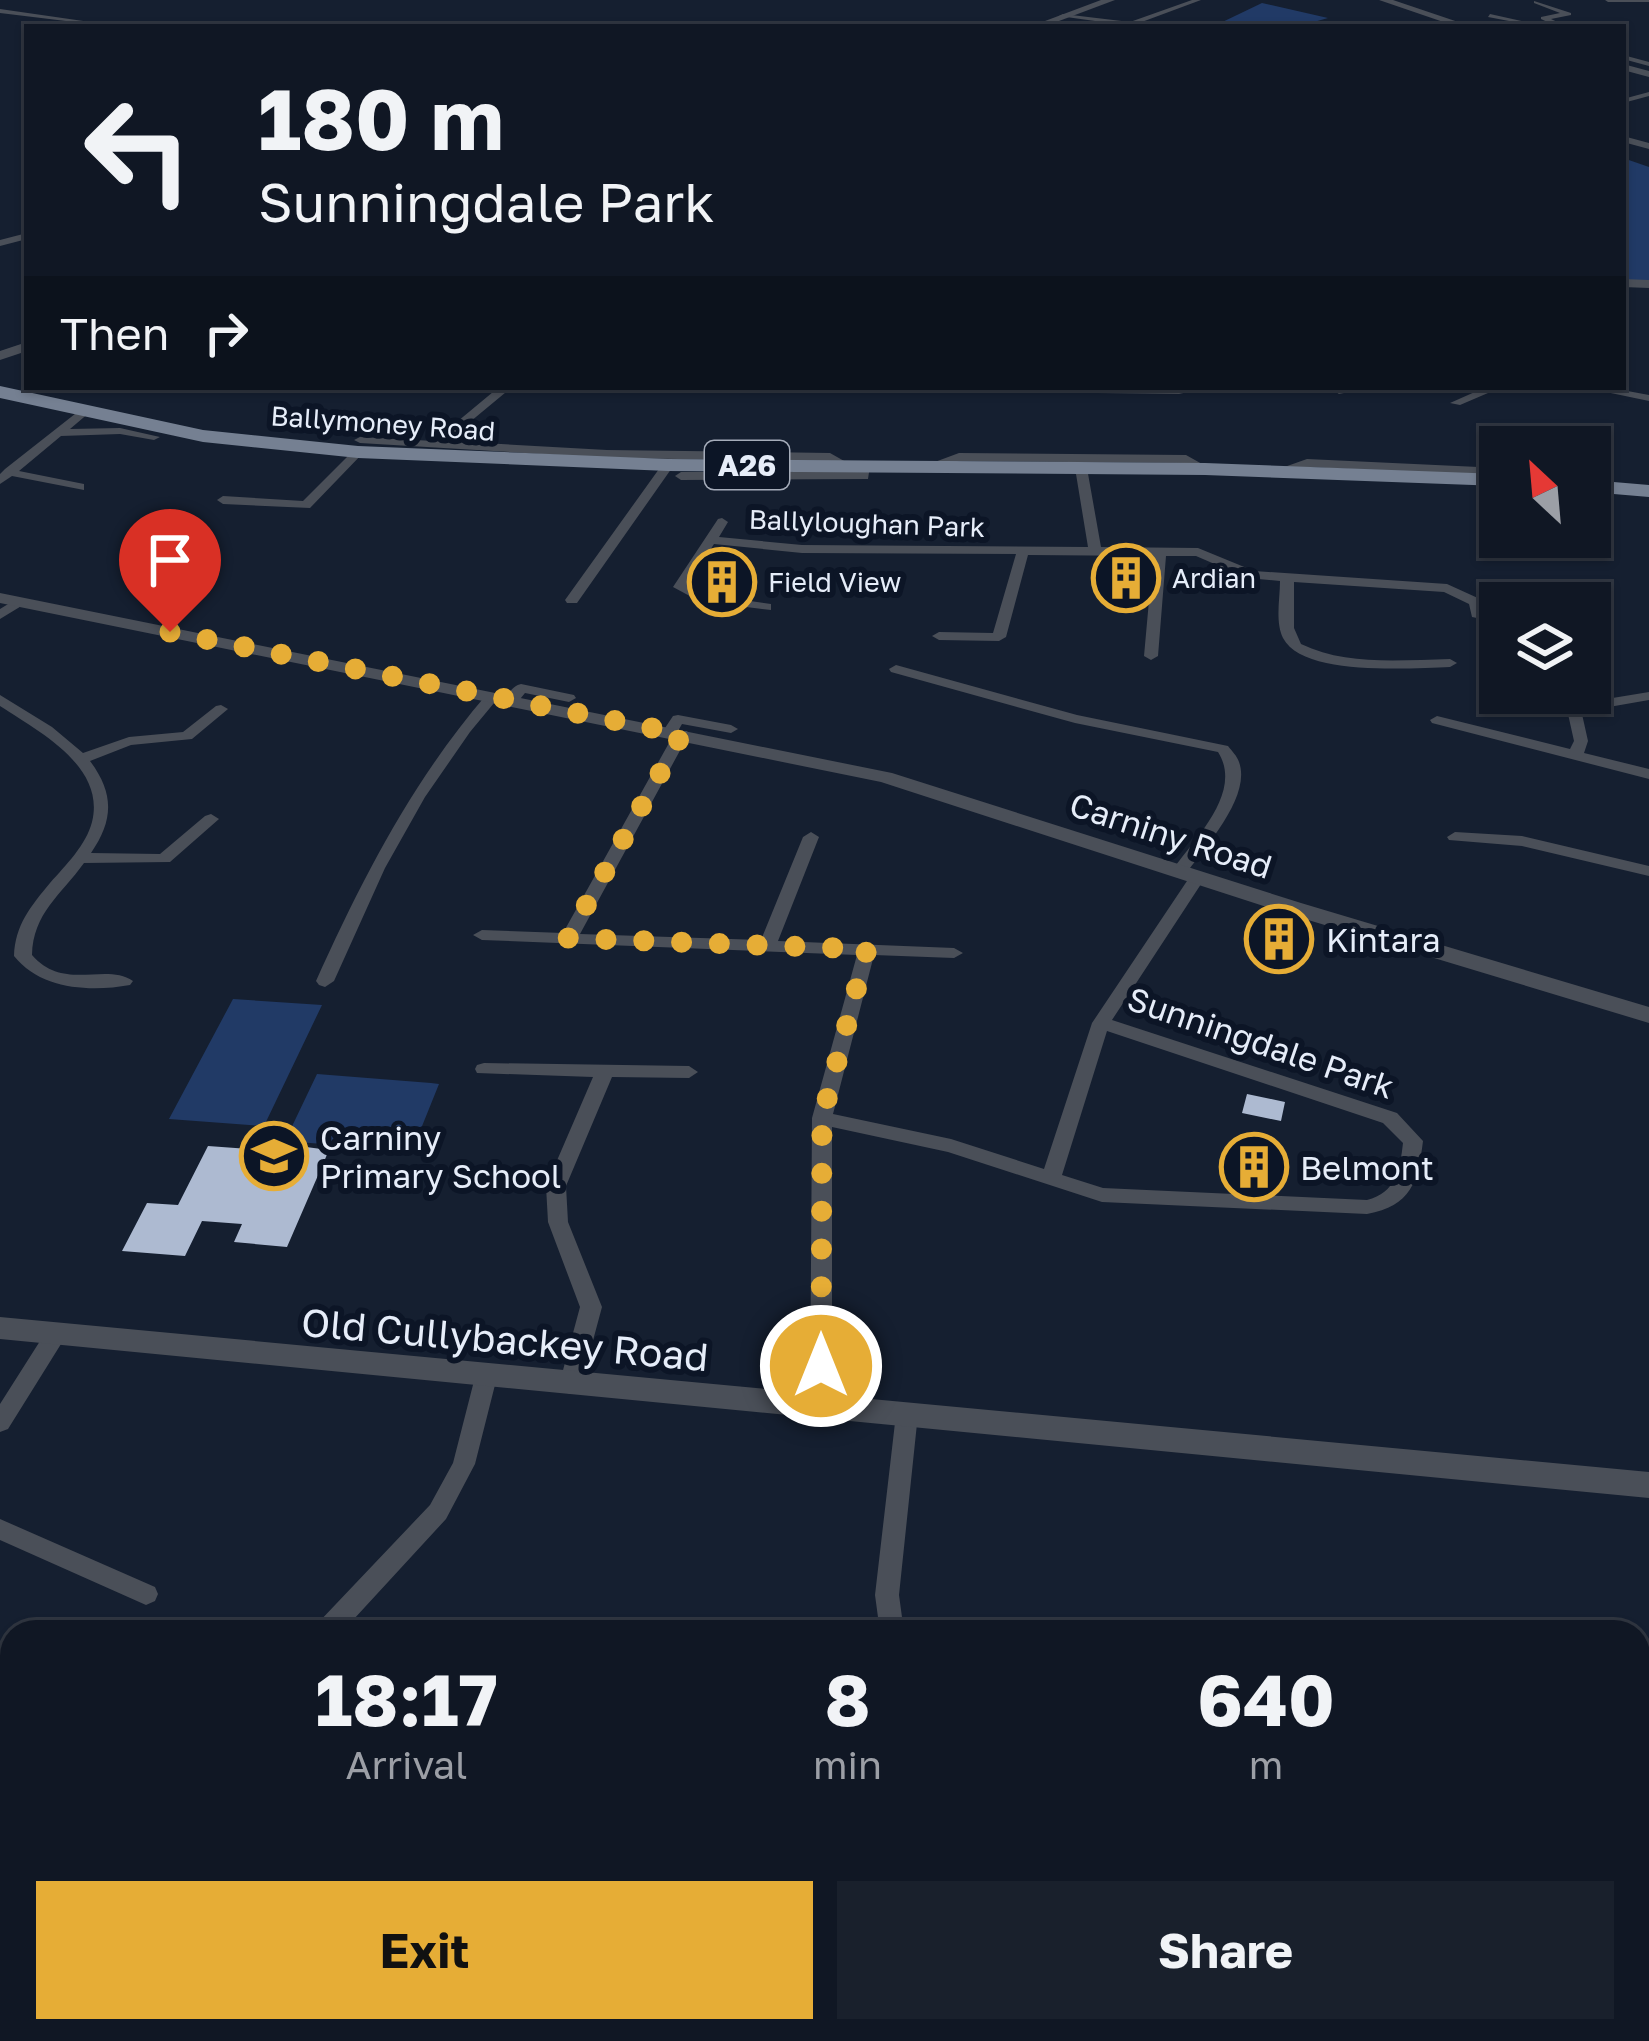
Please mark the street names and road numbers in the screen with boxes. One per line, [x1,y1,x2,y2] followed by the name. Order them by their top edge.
[270,399,496,447] street label: Ballymoney Road
[705,441,789,489] road number: A26
[748,503,986,543] street label: Ballyloughan Park
[1065,784,1277,886] street label: Carniny Road
[1123,978,1399,1106] street label: Sunningdale Park
[300,1298,710,1380] street label: Old Cullybackey Road

